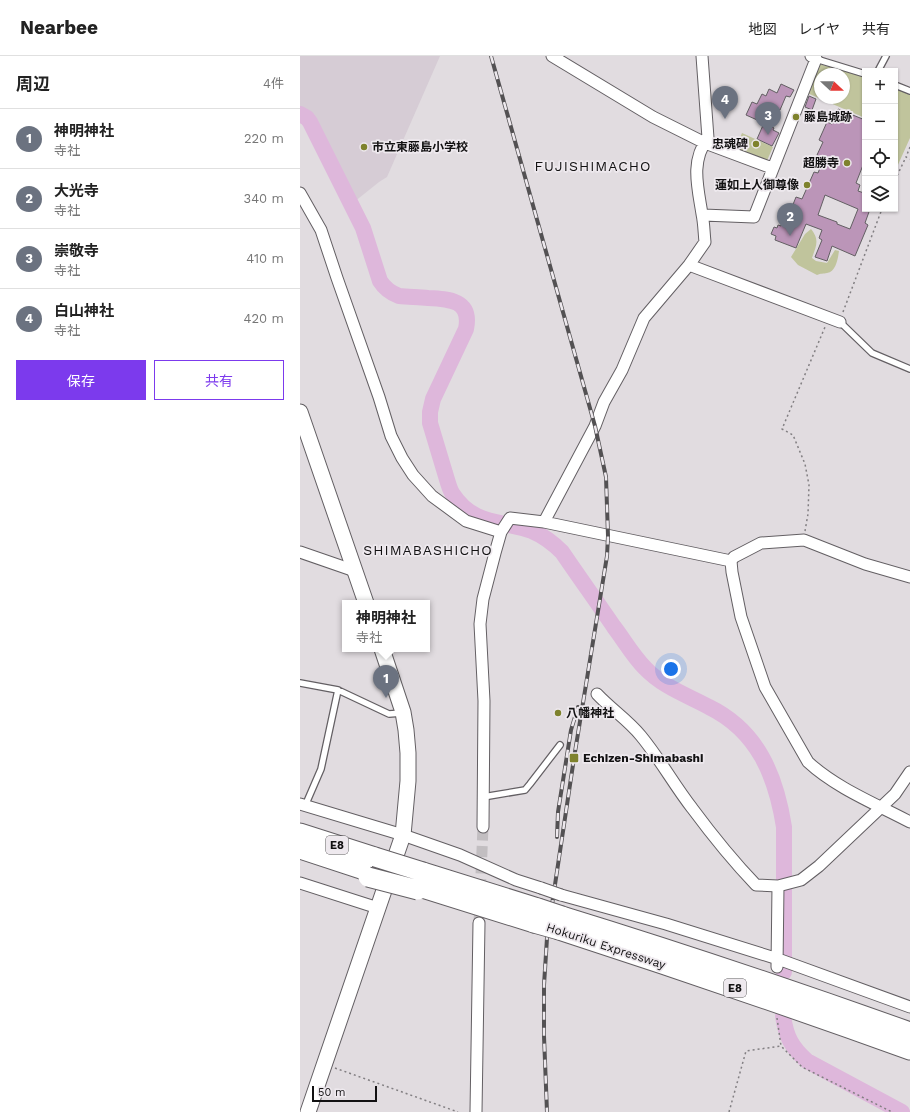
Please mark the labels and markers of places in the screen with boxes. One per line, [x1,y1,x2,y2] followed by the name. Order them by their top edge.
[712,86,738,119] pin: 4
[755,102,781,135] pin: 3
[804,110,852,124] place label: 藤島城跡
[791,112,801,122] marker: 藤島城跡
[712,137,748,151] place label: 忠魂碑
[751,139,761,149] marker: 忠魂碑
[372,140,468,154] place label: 市立東藤島小学校
[359,142,369,152] marker: 市立東藤島小学校
[803,156,839,170] place label: 超勝寺
[842,158,852,168] marker: 超勝寺
[715,178,799,192] place label: 蓮如上人御尊像
[802,180,812,190] marker: 蓮如上人御尊像
[777,203,803,236] pin: 2
[373,665,399,698] pin: 1
[566,706,614,720] place label: 八幡神社
[553,708,563,718] marker: 八幡神社
[583,751,704,765] place label: Echizen-Shimabashi
[568,752,580,764] marker: Echizen-Shimabashi

